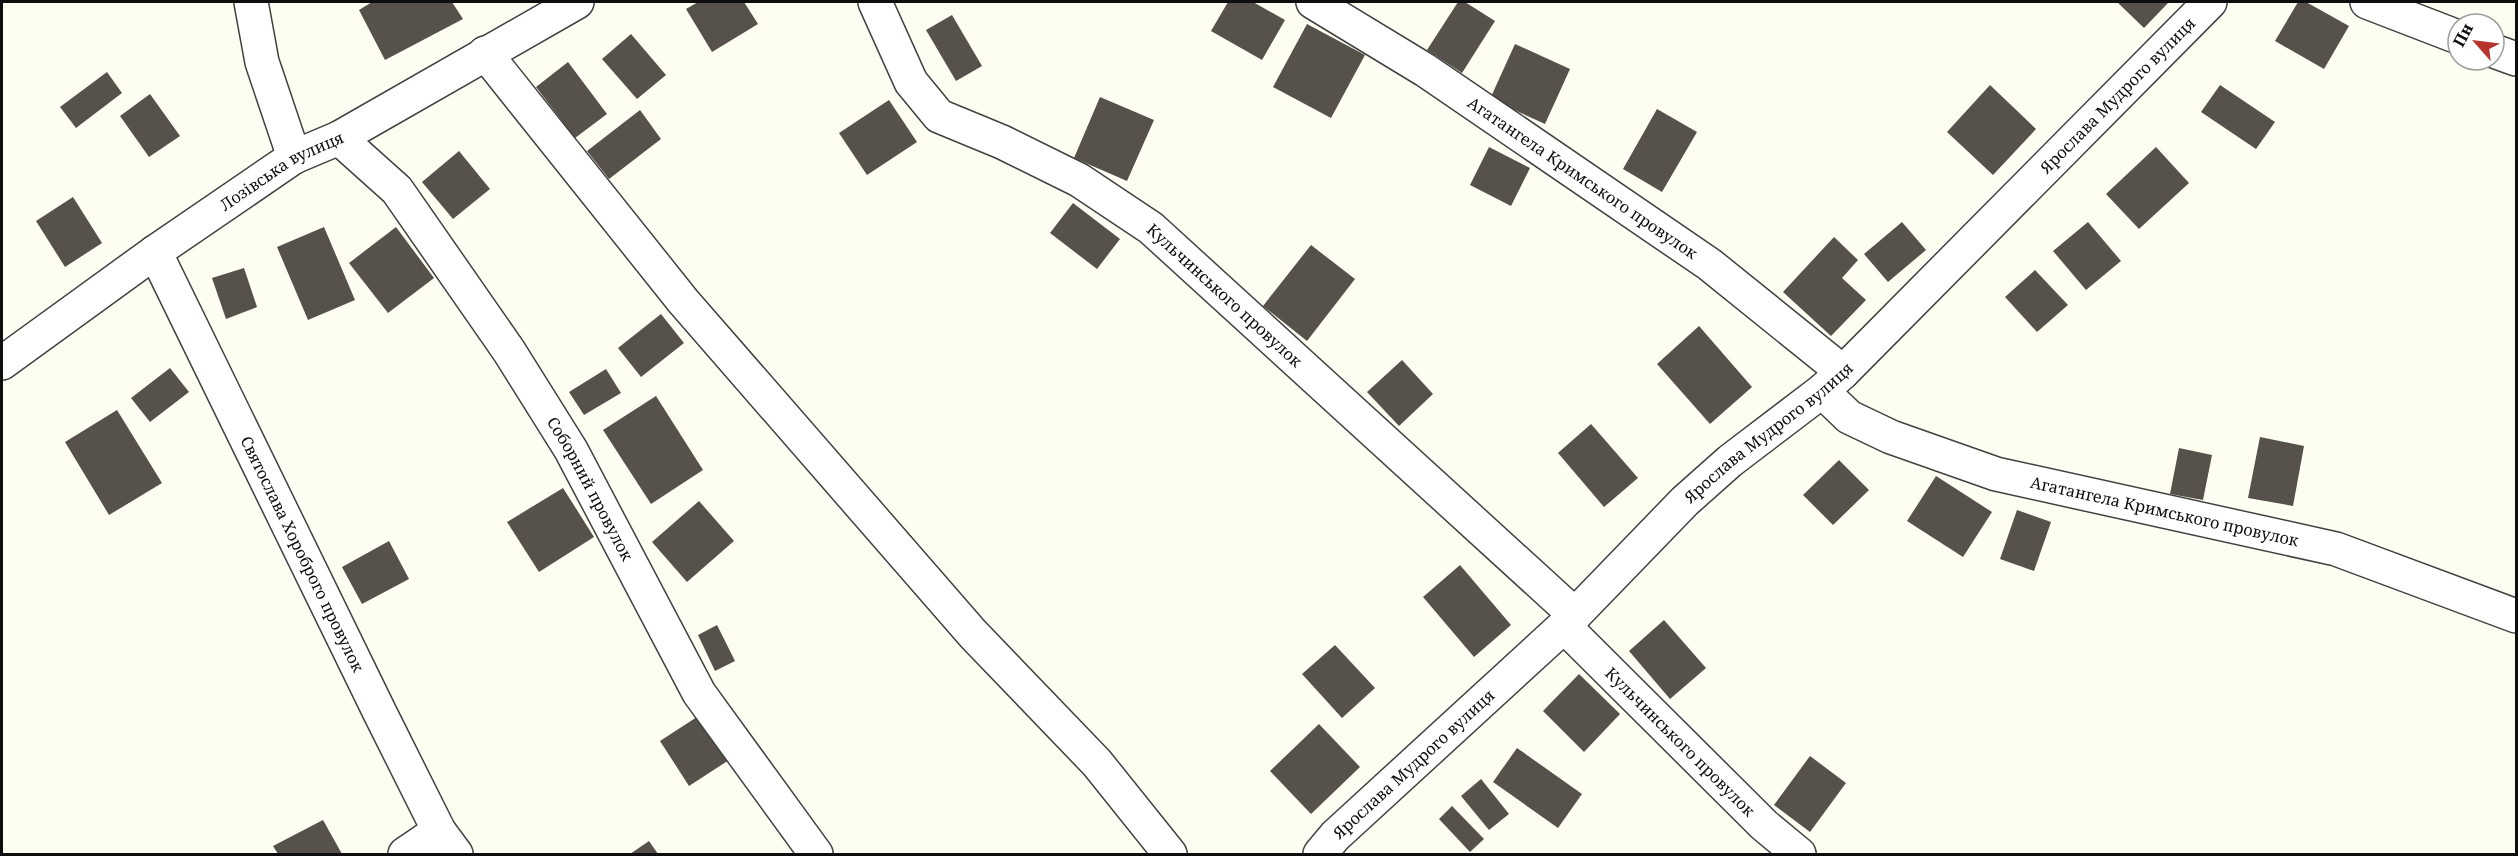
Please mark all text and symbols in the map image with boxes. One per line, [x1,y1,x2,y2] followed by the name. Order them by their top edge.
[2034,12,2200,179] street label: Ярослава Мудрого вулиця
[2446,12,2506,72] north arrow
[2447,19,2478,51] text: Пн
[1463,91,1702,264] street label: Агатангела Кримського провулок
[215,126,347,216] street label: Лозівська вулиця
[1142,219,1307,372] street label: Кульчинського провулок
[1678,357,1858,509] street label: Ярослава Мудрого вулиця
[542,413,639,565] street label: Соборний провулок
[235,432,370,676] street label: Святослава Хороброго провулок
[2029,471,2301,552] street label: Агатангела Кримського провулок
[1600,662,1760,822] street label: Кульчинського провулок
[1327,684,1499,844] street label: Ярослава Мудрого вулиця

